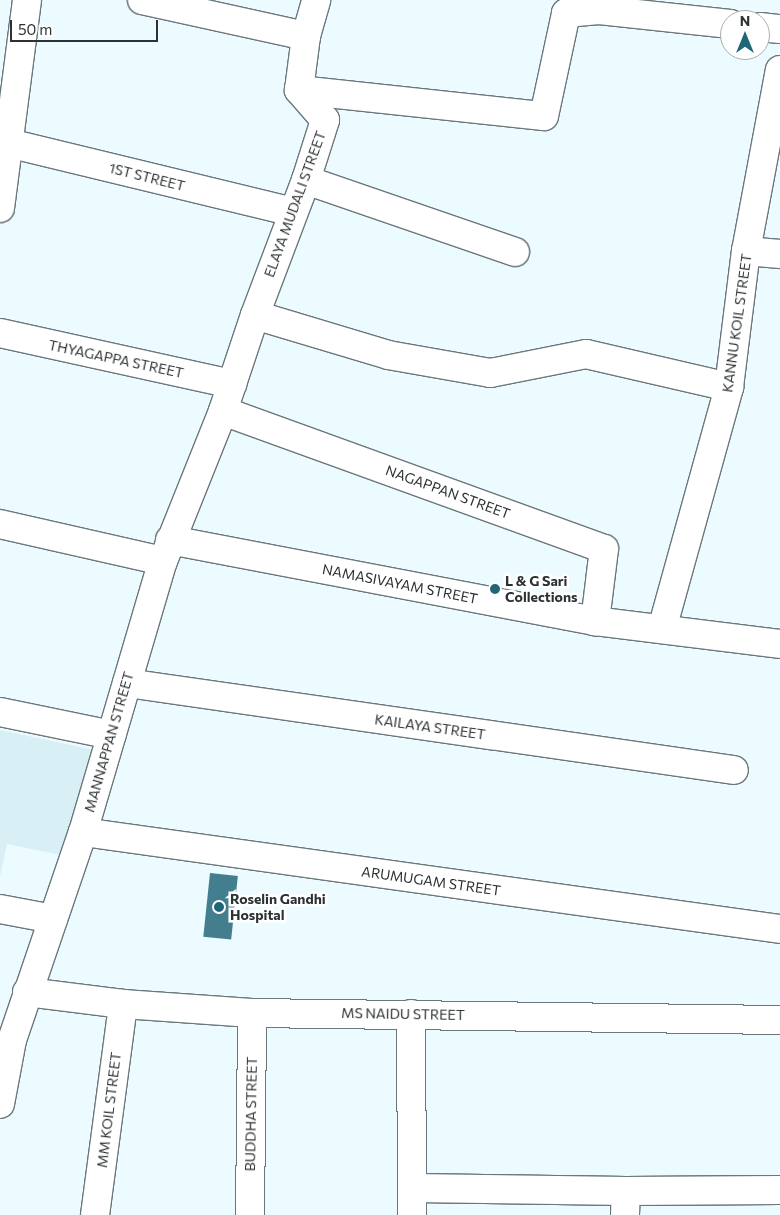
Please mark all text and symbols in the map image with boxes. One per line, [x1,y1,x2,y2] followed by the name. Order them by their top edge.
[12,10,160,42] scale bar
[720,10,770,60] north arrow
[740,12,750,29] text: N
[18,20,52,38] text: 50 m
[261,128,329,280] street label: ELAYA MUDALI STREET
[107,159,187,195] street label: 1ST STREET
[719,253,755,393] street label: KANNU KOIL STREET
[47,336,185,382] street label: THYAGAPPA STREET
[383,462,513,522] street label: NAGAPPAN STREET
[321,561,479,607] street label: NAMASIVAYAM STREET
[505,573,578,606] place label: L & G Sari Collections
[489,583,501,595] marker: L & G Sari Collections
[81,670,137,814] street label: MANNAPPAN STREET
[374,711,486,743] street label: KAILAYA STREET
[360,863,502,899] street label: ARUMUGAM STREET
[230,891,326,924] place label: Roselin Gandhi Hospital
[212,900,226,914] marker: Roselin Gandhi Hospital
[341,1005,465,1023] street label: MS NAIDU STREET
[94,1051,124,1169] street label: MM KOIL STREET
[242,1057,260,1171] street label: BUDDHA STREET

